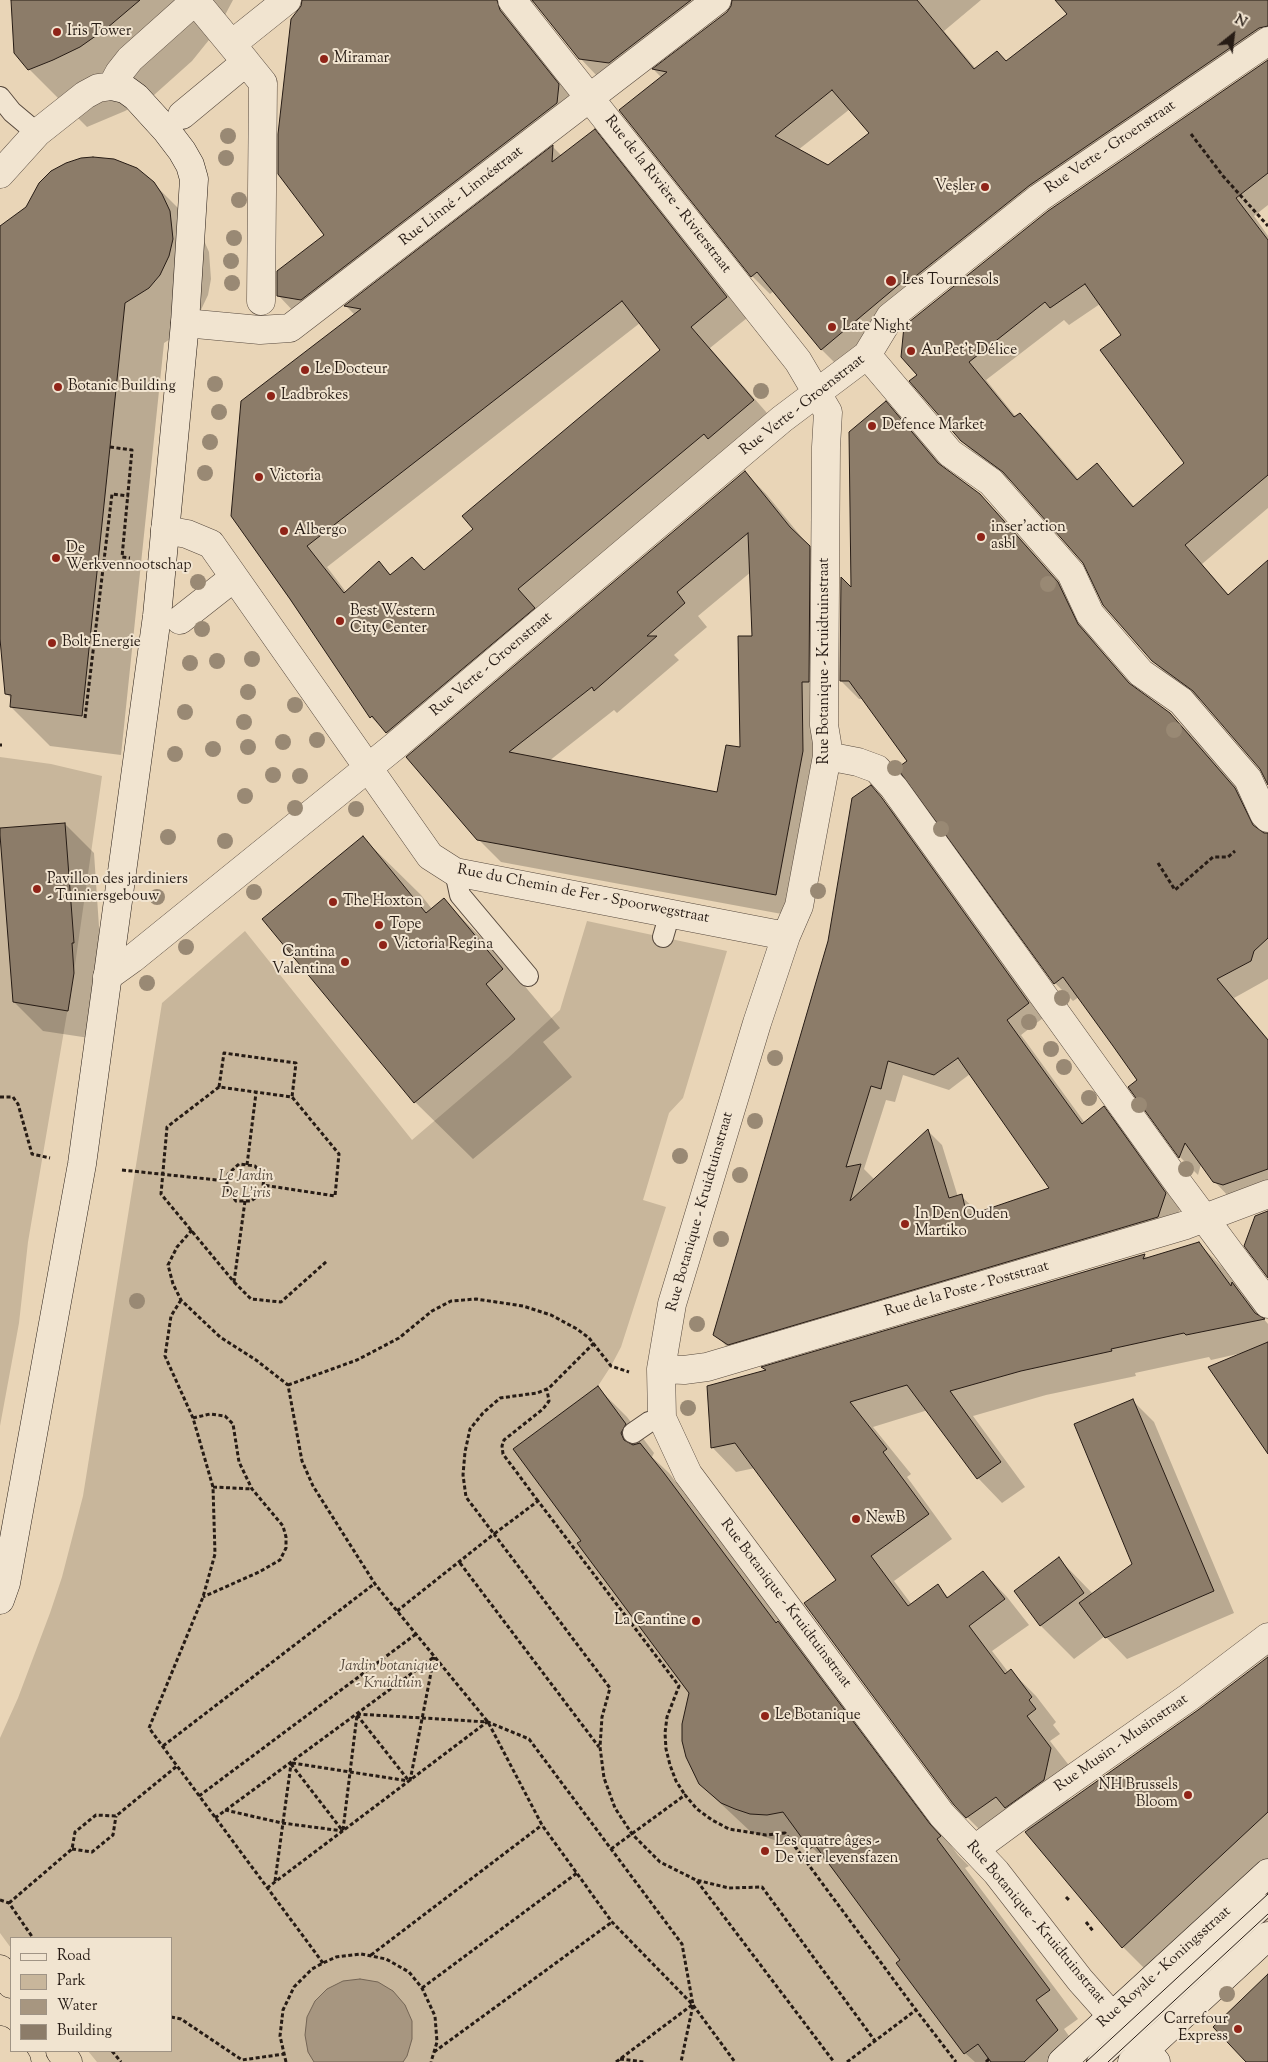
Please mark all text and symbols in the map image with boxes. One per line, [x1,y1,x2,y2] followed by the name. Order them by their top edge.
[1208,10,1258,60] north arrow
[1231,10,1250,33] text: N
[67,23,131,41] place label: Iris Tower
[51,26,63,38] marker: Iris Tower
[334,50,389,68] place label: Miramar
[318,53,330,65] marker: Miramar
[1042,98,1180,198] street label: Rue Verte - Groenstraat
[600,113,734,277] street label: Rue de la Rivière - Rivierstraat
[397,143,527,251] street label: Rue Linné - Linnéstraat
[935,178,975,196] place label: Veşler
[979,181,991,193] marker: Veşler
[902,272,999,290] place label: Les Tournesols
[884,274,898,288] marker: Les Tournesols
[842,318,910,336] place label: Late Night
[826,321,838,333] marker: Late Night
[921,342,1017,360] place label: Au Pet't Délice
[905,345,917,357] marker: Au Pet't Délice
[737,352,869,460] street label: Rue Verte - Groenstraat
[315,361,387,379] place label: Le Docteur
[299,364,311,376] marker: Le Docteur
[68,378,176,396] place label: Botanic Building
[52,381,64,393] marker: Botanic Building
[281,387,348,405] place label: Ladbrokes
[265,390,277,402] marker: Ladbrokes
[882,417,984,435] place label: Defence Market
[866,420,878,432] marker: Defence Market
[269,468,321,486] place label: Victoria
[253,471,265,483] marker: Victoria
[991,519,1066,554] place label: inser’action asbl
[294,522,347,540] place label: Albergo
[278,525,290,537] marker: Albergo
[975,531,987,543] marker: inser’action asbl
[66,540,192,575] place label: De Werkvennootschap
[50,552,62,564] marker: De Werkvennootschap
[816,558,834,764] street label: Rue Botanique - Kruidtuinstraat
[350,603,435,638] place label: Best Western City Center
[427,609,557,721] street label: Rue Verte - Groenstraat
[334,615,346,627] marker: Best Western City Center
[62,634,141,652] place label: Bolt Energie
[46,637,58,649] marker: Bolt Energie
[455,862,711,928] street label: Rue du Chemin de Fer - Spoorwegstraat
[47,871,188,906] place label: Pavillon des jardiniers - Tuiniersgebouw
[31,883,43,895] marker: Pavillon des jardiniers - Tuiniersgebouw
[343,893,423,911] place label: The Hoxton
[327,896,339,908] marker: The Hoxton
[389,916,422,934] place label: Tope
[373,919,385,931] marker: Tope
[393,936,493,954] place label: Victoria Regina
[377,939,389,951] marker: Victoria Regina
[272,944,335,979] place label: Cantina Valentina
[339,956,351,968] marker: Cantina Valentina
[664,1110,738,1314] street label: Rue Botanique - Kruidtuinstraat
[219,1168,273,1203] park label: Le Jardin De L'iris
[915,1206,1009,1241] place label: In Den Ouden Martiko
[899,1218,911,1230] marker: In Den Ouden Martiko
[883,1258,1051,1322] street label: Rue de la Poste - Poststraat
[866,1510,905,1528] place label: NewB
[850,1513,862,1525] marker: NewB
[716,1516,854,1692] street label: Rue Botanique - Kruidtuinstraat
[614,1612,686,1630] place label: La Cantine
[690,1615,702,1627] marker: La Cantine
[340,1658,438,1693] park label: Jardin botanique - Kruidtuin
[1052,1691,1192,1797] street label: Rue Musin - Musinstraat
[775,1707,861,1725] place label: Le Botanique
[759,1710,771,1722] marker: Le Botanique
[1098,1777,1178,1812] place label: NH Brussels Bloom
[1182,1789,1194,1801] marker: NH Brussels Bloom
[775,1833,898,1868] place label: Les quatre âges - De vier levensfazen
[962,1838,1108,2008] street label: Rue Botanique - Kruidtuinstraat
[759,1845,771,1857] marker: Les quatre âges - De vier levensfazen
[1095,1903,1235,2033] street label: Rue Royale - Koningsstraat
[10,1937,172,2052] legend
[57,1946,91,1967] text: Road
[57,1971,86,1992] text: Park
[57,1996,97,2017] text: Water
[1164,2011,1228,2046] place label: Carrefour Express
[57,2021,112,2042] text: Building
[1232,2023,1244,2035] marker: Carrefour Express

